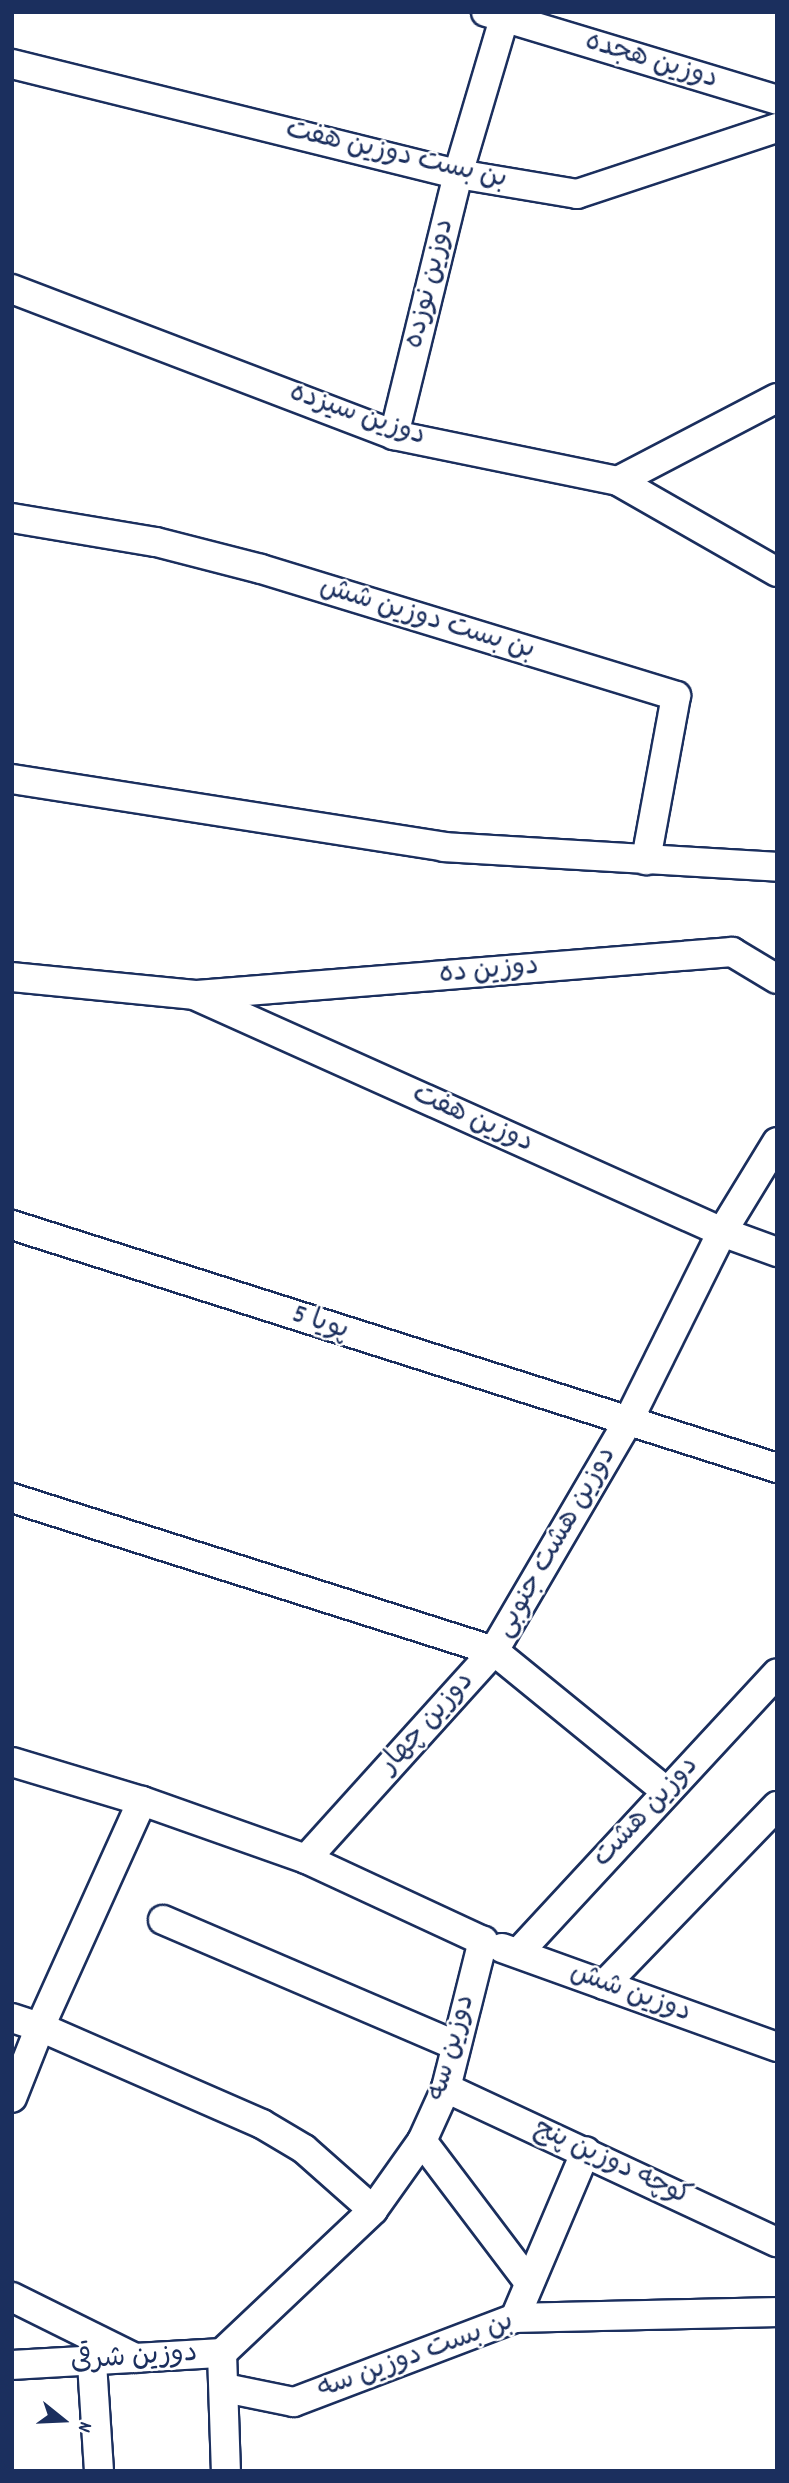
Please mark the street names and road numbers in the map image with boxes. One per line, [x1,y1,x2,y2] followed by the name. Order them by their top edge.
[581,26,721,98] street label: دوزین هجده
[282,114,510,198] street label: بن بست دوزین هفت
[399,216,463,352] street label: دوزین نوزده
[285,377,429,455] street label: دوزین سیزده
[315,571,539,669] street label: بن بست دوزین شش
[438,951,540,993] street label: دوزین ده
[406,1078,538,1162] street label: دوزین هفت
[287,1299,353,1349] street label: پویا 5
[489,1442,625,1644] street label: دوزین هشت جنوبی
[373,1666,483,1782] street label: دوزین چهار
[587,1750,707,1876] street label: دوزین هشت
[565,1957,695,2031] street label: دوزین شش
[422,1991,484,2105] street label: دوزین سه
[528,2113,696,2215] street label: کوچه دوزین پنج
[313,2306,519,2408] street label: بن بست دوزین سه
[69,2338,199,2380] street label: دوزین شرقی

